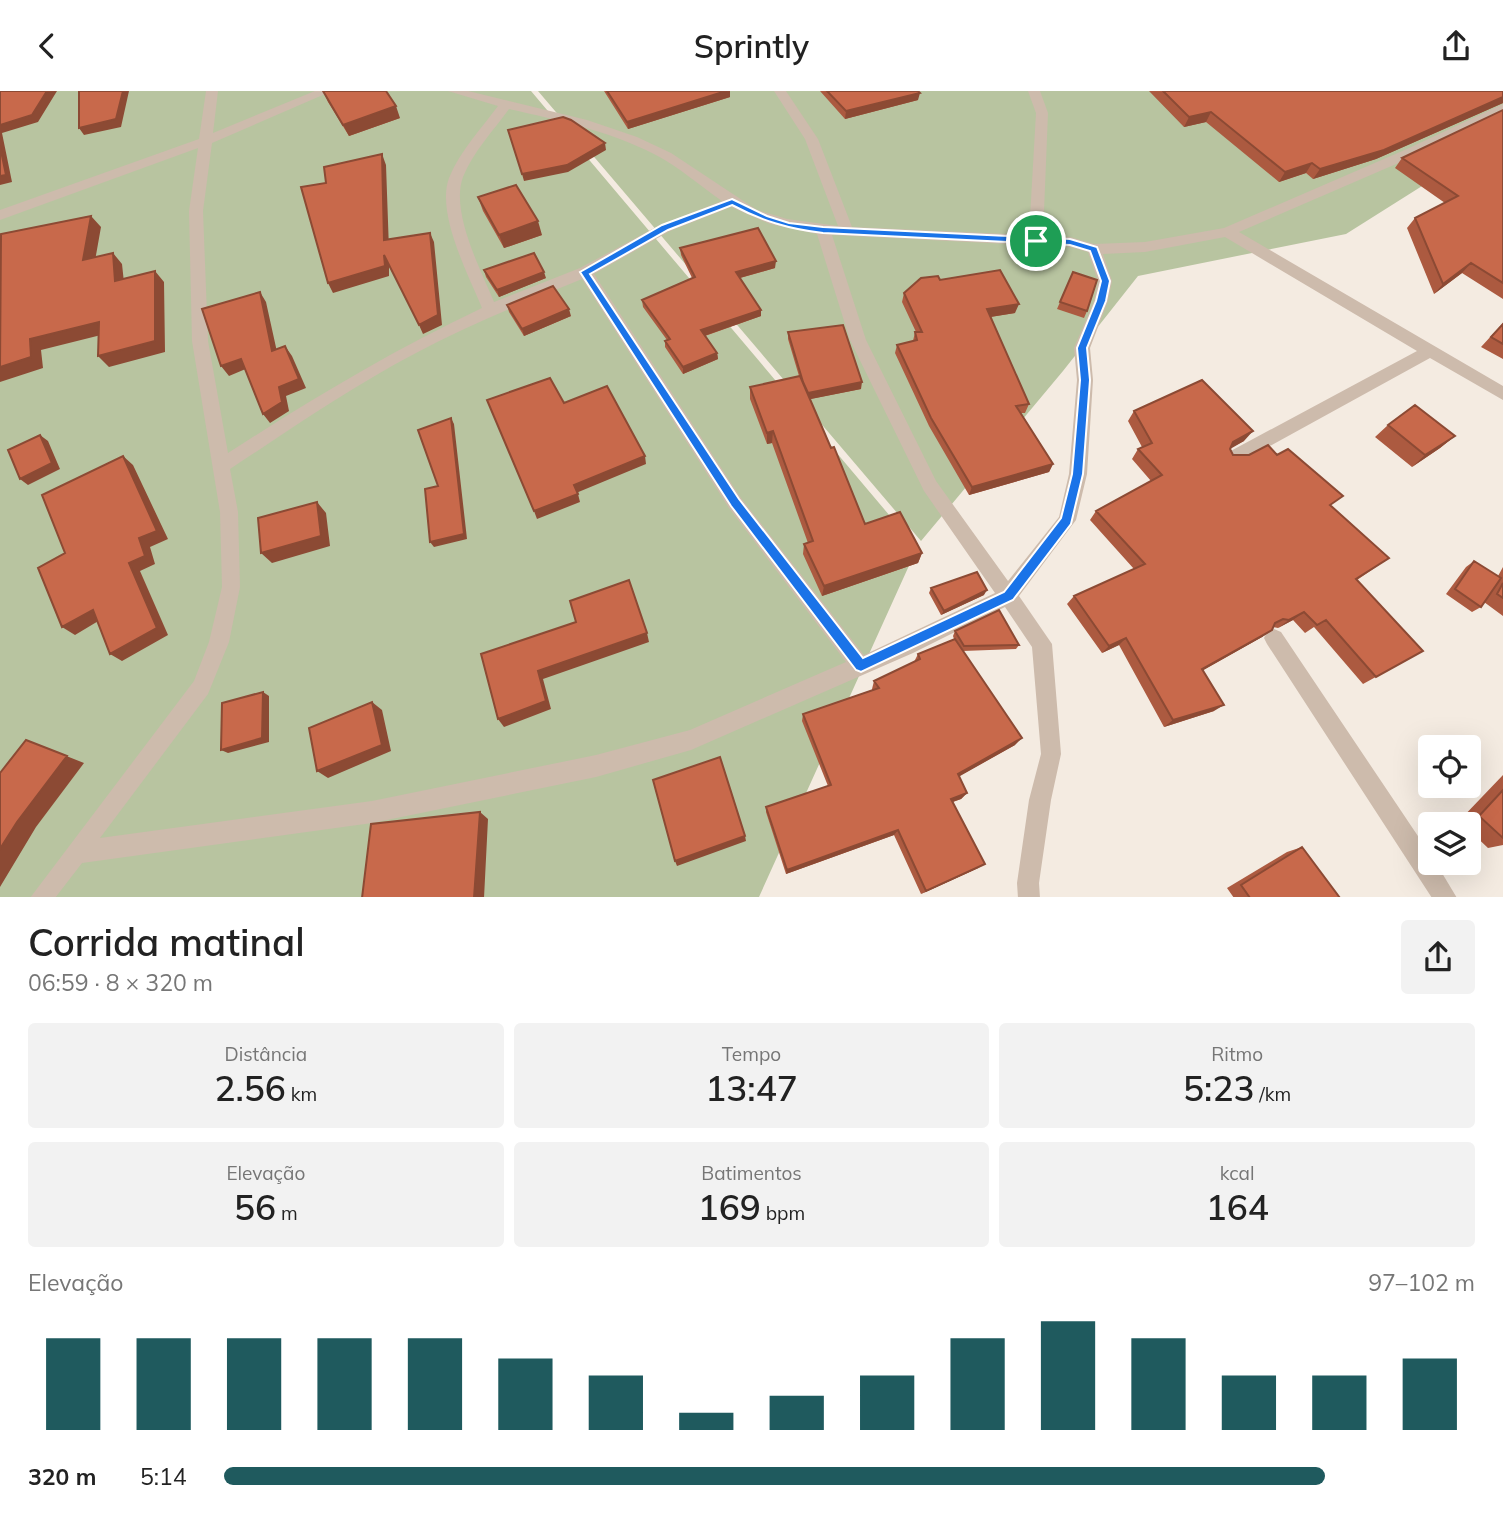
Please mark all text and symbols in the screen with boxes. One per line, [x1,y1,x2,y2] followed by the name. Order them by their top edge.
[694,26,809,66] text: Sprintly
[28,27,66,65] icon: back
[1437,27,1475,65] icon: share
[1006,211,1066,271] pin
[1017,222,1055,260] icon: arrive
[1418,735,1481,875] map controls
[1418,735,1481,798] button: locate
[1418,812,1481,875] button: layers
[28,918,305,966] text: Corrida matinal
[1401,920,1475,994] button: share
[28,968,213,997] text: 06:59 · 8 × 320 m
[225,1042,307,1066] text: Distância
[722,1042,781,1066] text: Tempo
[1211,1042,1263,1066] text: Ritmo
[214,1066,286,1110] text: 2.56
[705,1066,798,1110] text: 13:47
[1183,1066,1254,1110] text: 5:23
[286,1082,317,1106] text: km
[1254,1082,1291,1106] text: /km
[226,1161,305,1185] text: Elevação
[701,1161,802,1185] text: Batimentos
[1220,1161,1255,1185] text: kcal
[234,1185,276,1229] text: 56
[698,1185,761,1229] text: 169
[1206,1185,1269,1229] text: 164
[276,1201,298,1225] text: m
[761,1201,805,1225] text: bpm
[28,1268,123,1297] text: Elevação
[1368,1268,1475,1297] text: 97–102 m
[28,1462,96,1491] text: 320 m
[140,1462,187,1491] text: 5:14

